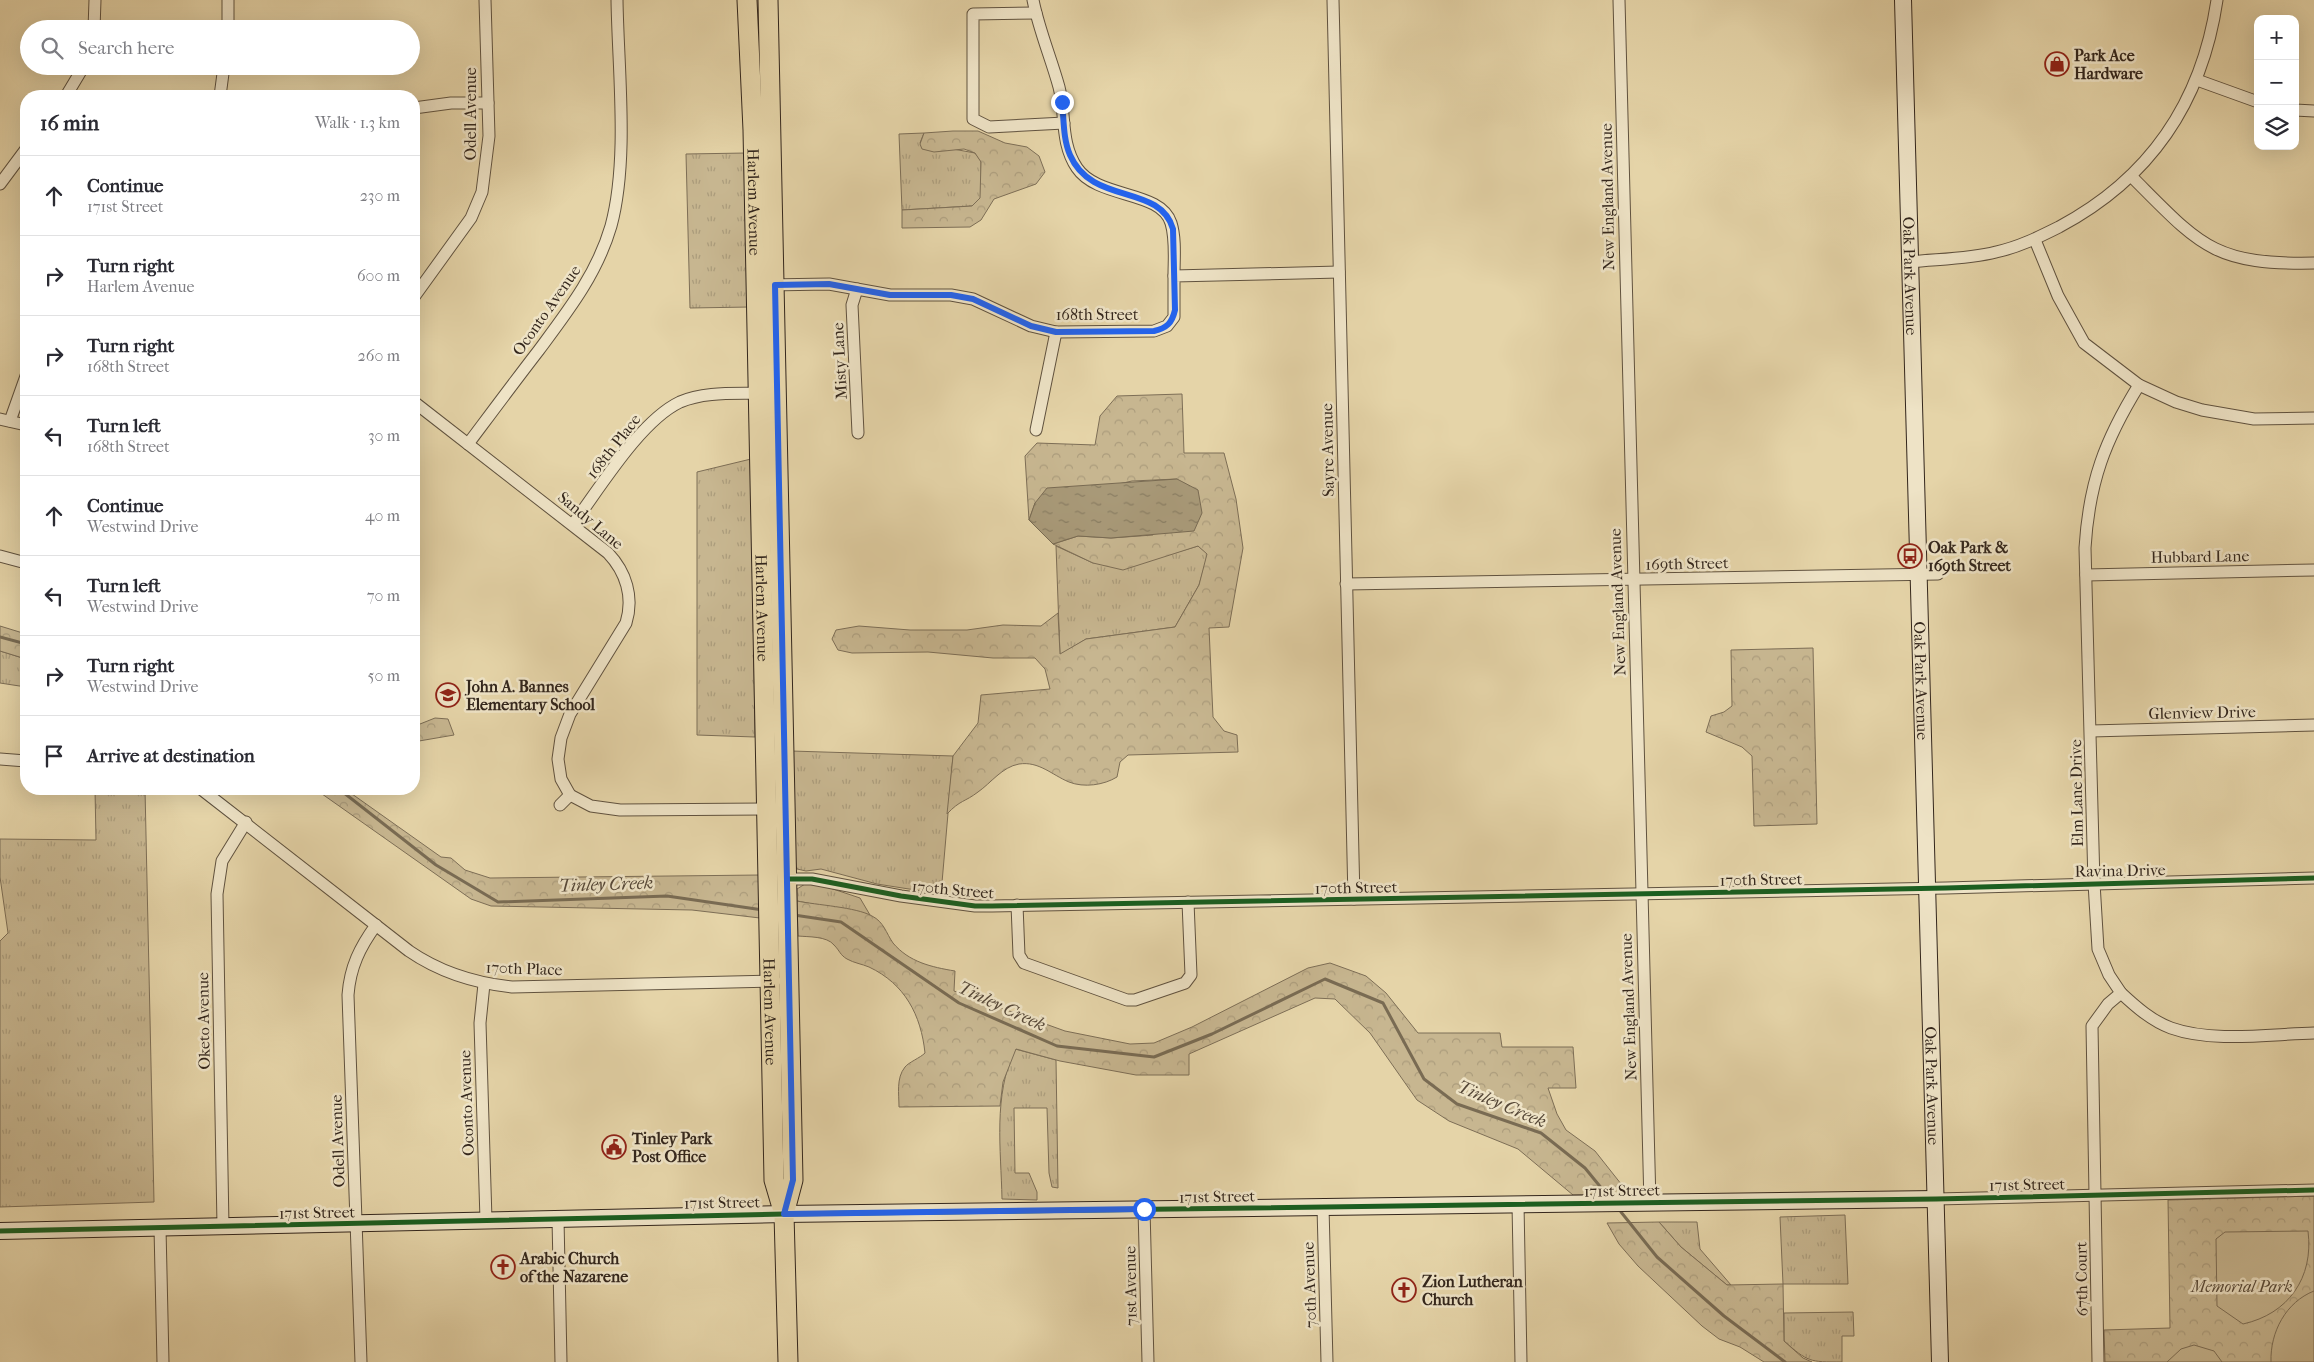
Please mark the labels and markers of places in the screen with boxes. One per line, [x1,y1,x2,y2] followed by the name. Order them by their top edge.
[2074,46,2143,83] place label: Park Ace Hardware
[2044,51,2070,77] shop icon: Park Ace Hardware
[1928,538,2011,576] place label: Oak Park & 169th Street
[1897,543,1923,569] bus stop icon: Oak Park & 169th Street
[464,677,595,715] place label: John A. Bannes Elementary School
[435,682,461,708] school or university icon: John A. Bannes Elementary School
[631,1129,713,1166] place label: Tinley Park Post Office
[601,1134,627,1160] public building icon: Tinley Park Post Office
[519,1249,628,1286] place label: Arabic Church of the Nazarene
[490,1254,516,1280] church icon: Arabic Church of the Nazarene
[1422,1272,1524,1309] place label: Zion Lutheran Church
[1391,1277,1417,1303] church icon: Zion Lutheran Church

